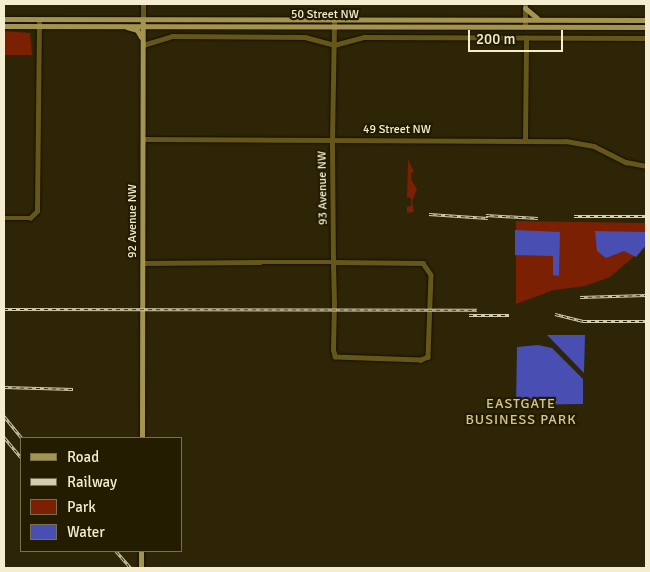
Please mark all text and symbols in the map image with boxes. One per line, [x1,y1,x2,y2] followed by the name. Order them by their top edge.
[291,8,359,22] street label: 50 Street NW
[470,20,565,52] scale bar
[476,30,516,48] text: 200 m
[363,123,431,137] street label: 49 Street NW
[315,151,331,225] street label: 93 Avenue NW
[126,184,140,258] street label: 92 Avenue NW
[464,396,578,428] district label: EASTGATE BUSINESS PARK
[20,437,182,552] legend
[67,448,99,466] text: Road
[67,473,117,491] text: Railway
[67,498,96,516] text: Park
[67,523,105,541] text: Water

